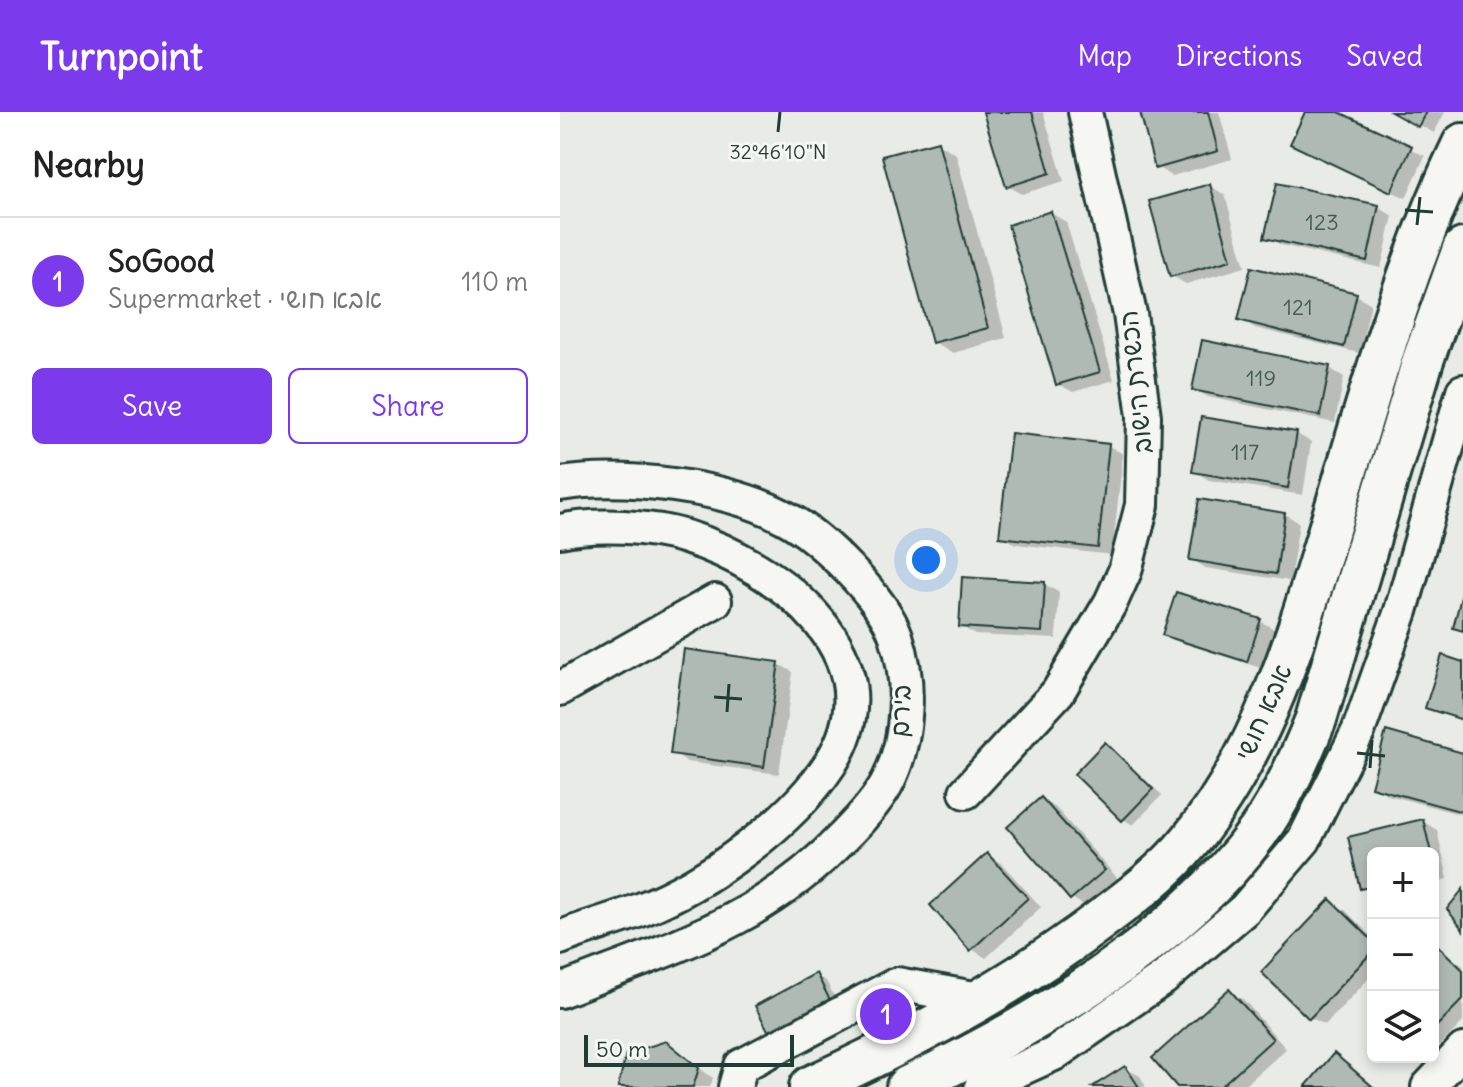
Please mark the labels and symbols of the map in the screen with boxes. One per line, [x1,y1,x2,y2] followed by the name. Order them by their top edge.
[729,139,827,164] text: 32°46'10"N
[1305,208,1339,236] house number: 123
[1283,293,1313,321] house number: 121
[1111,309,1159,455] street label: הכשרת הישוב
[1246,364,1276,392] house number: 119
[1231,438,1259,466] house number: 117
[906,540,946,580] your location
[1227,658,1299,766] street label: אבא חושי
[883,684,917,738] street label: בירם
[860,984,912,1044] pin: 1
[584,1031,794,1067] scale bar

